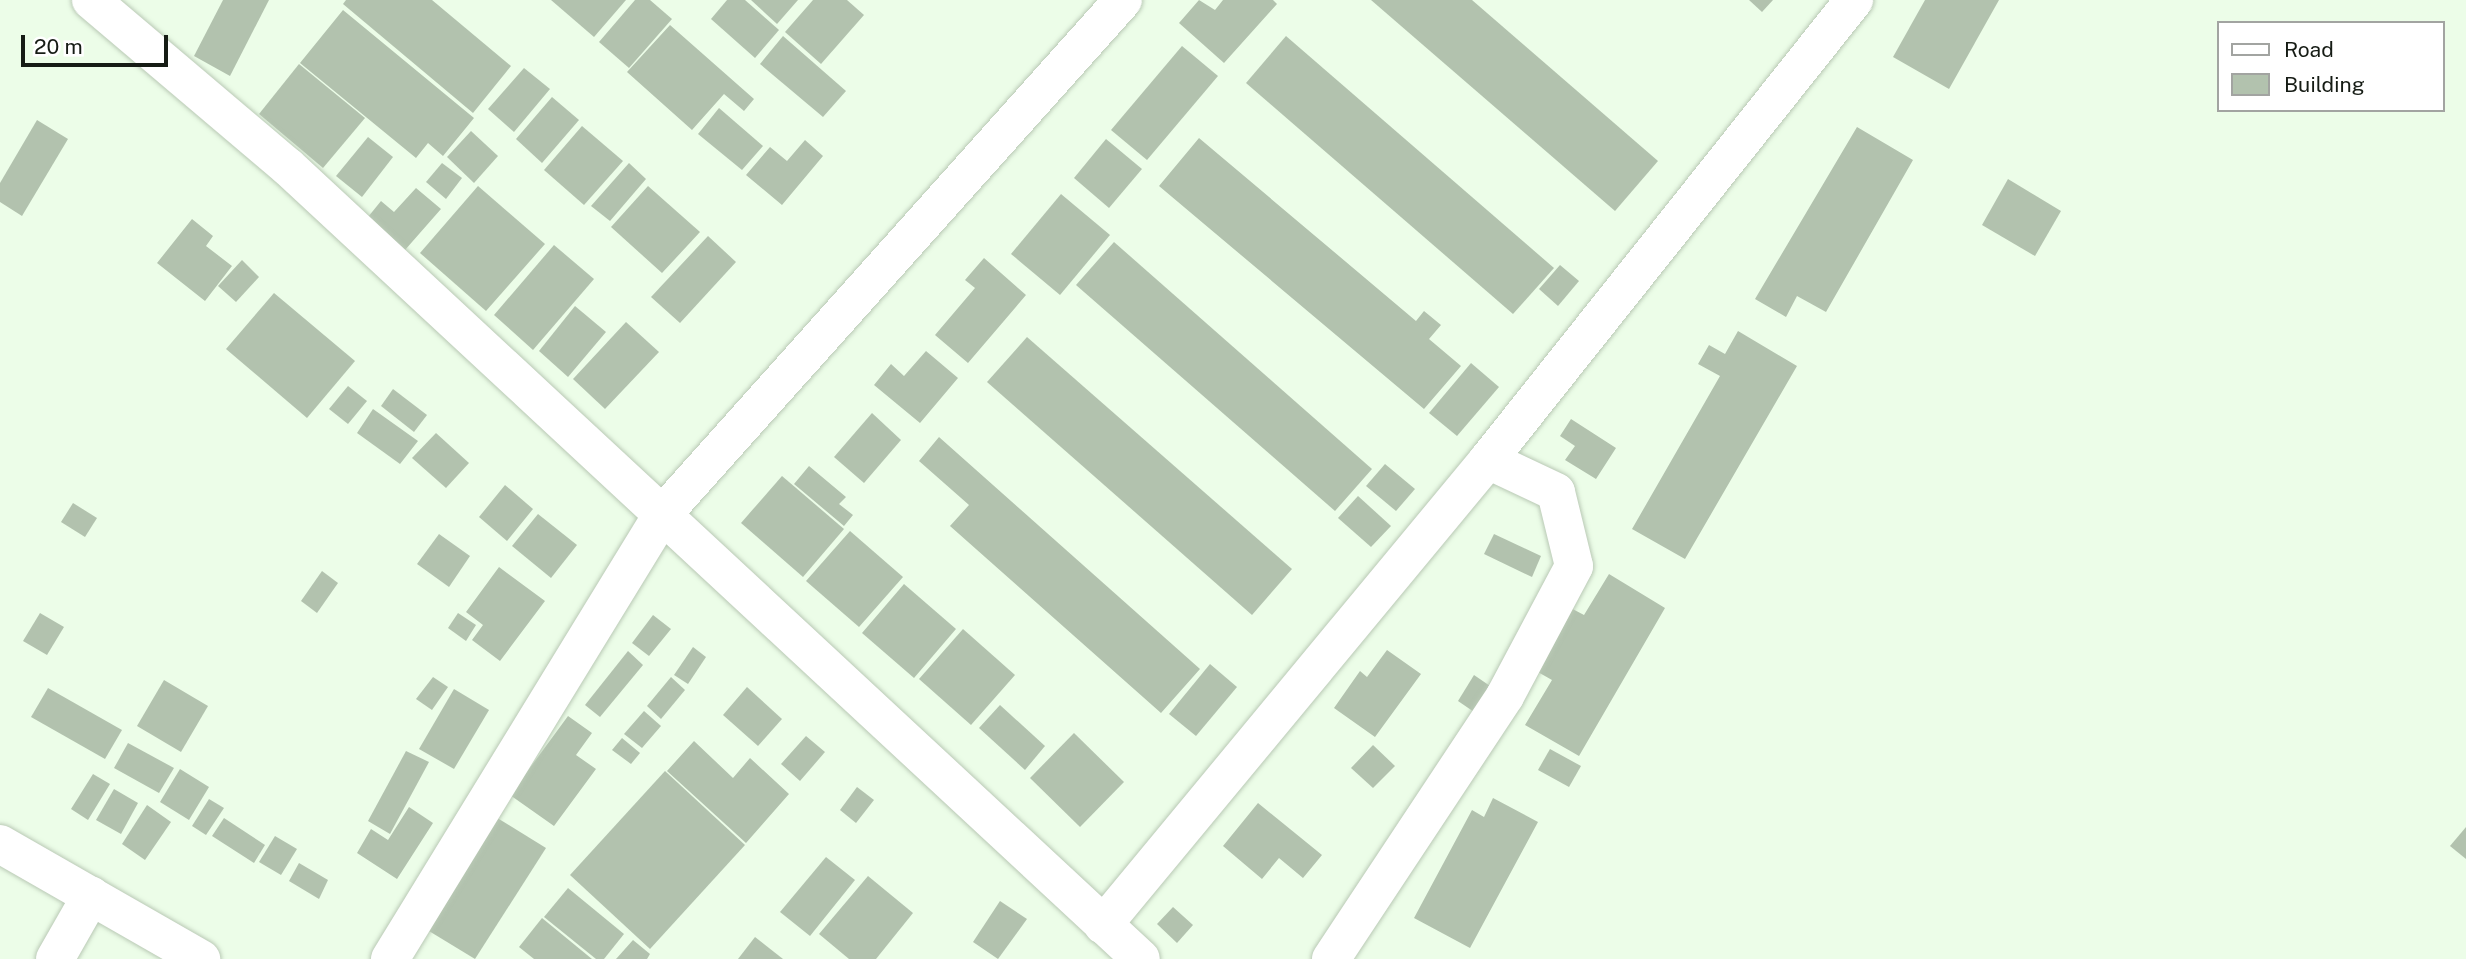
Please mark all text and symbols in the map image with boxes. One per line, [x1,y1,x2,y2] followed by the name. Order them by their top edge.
[24,21,172,65] scale bar
[2218,21,2445,112] legend
[34,34,83,59] text: 20 m
[2284,37,2334,62] text: Road
[2284,72,2365,97] text: Building

